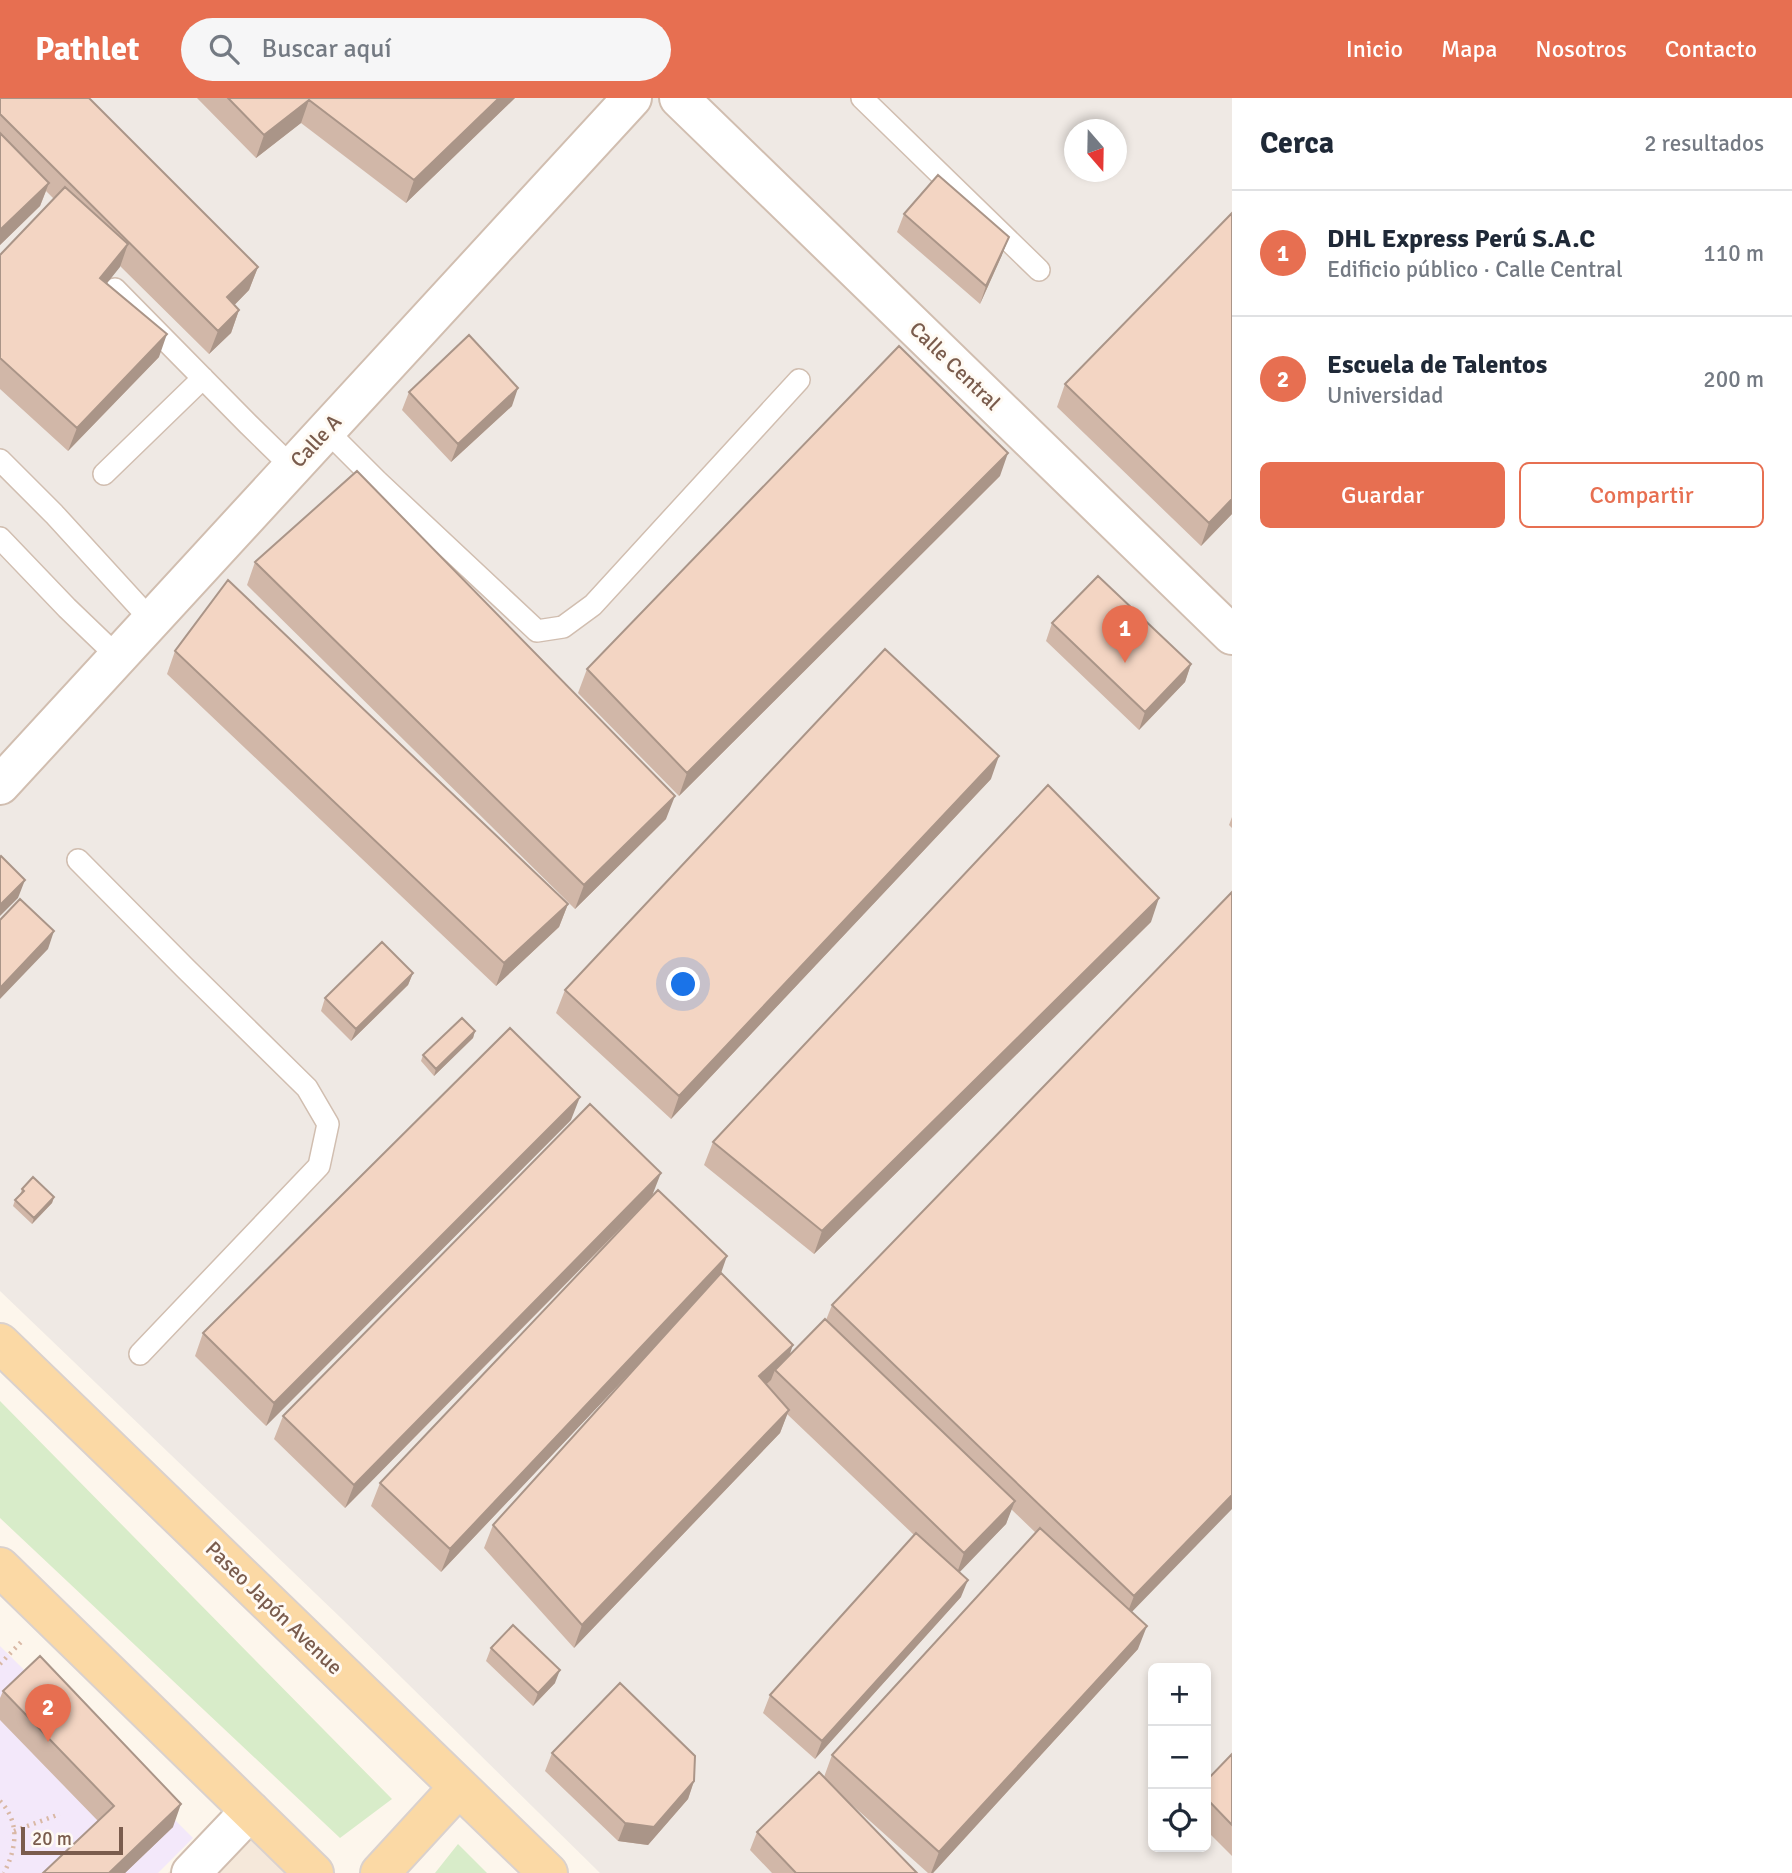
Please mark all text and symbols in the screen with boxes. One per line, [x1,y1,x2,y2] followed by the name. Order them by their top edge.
[181,18,671,81] search box
[35,29,139,70] text: Pathlet
[205,30,243,68] icon: search
[261,33,392,65] text: Buscar aquí
[1346,34,1403,64] text: Inicio
[1441,34,1497,64] text: Mapa
[1535,34,1627,64] text: Nosotros
[1665,34,1757,64] text: Contacto
[1064,119,1127,182] north arrow
[1260,125,1334,162] text: Cerca
[1644,129,1764,158] text: 2 resultados
[1327,223,1595,255] text: DHL Express Perú S.A.C
[1277,239,1289,268] text: 1
[1703,239,1764,268] text: 110 m
[1327,255,1623,284] text: Edificio público · Calle Central
[904,316,1006,416] street label: Calle Central
[1327,349,1547,381] text: Escuela de Talentos
[1277,365,1289,394] text: 2
[1703,365,1764,394] text: 200 m
[1327,381,1443,410] text: Universidad
[285,409,347,473] street label: Calle A
[1260,462,1505,528] button: Guardar
[1519,462,1764,528] button: Compartir
[1102,605,1148,663] pin: 1
[666,967,700,1001] your location
[200,1536,348,1680] street label: Paseo Japón Avenue
[1148,1663,1211,1852] map controls
[1148,1663,1211,1726] button: +
[25,1684,71,1742] pin: 2
[1148,1726,1211,1789] button: −
[1148,1789,1211,1852] button: locate
[21,1824,122,1856] scale bar
[32,1827,72,1851] text: 20 m

